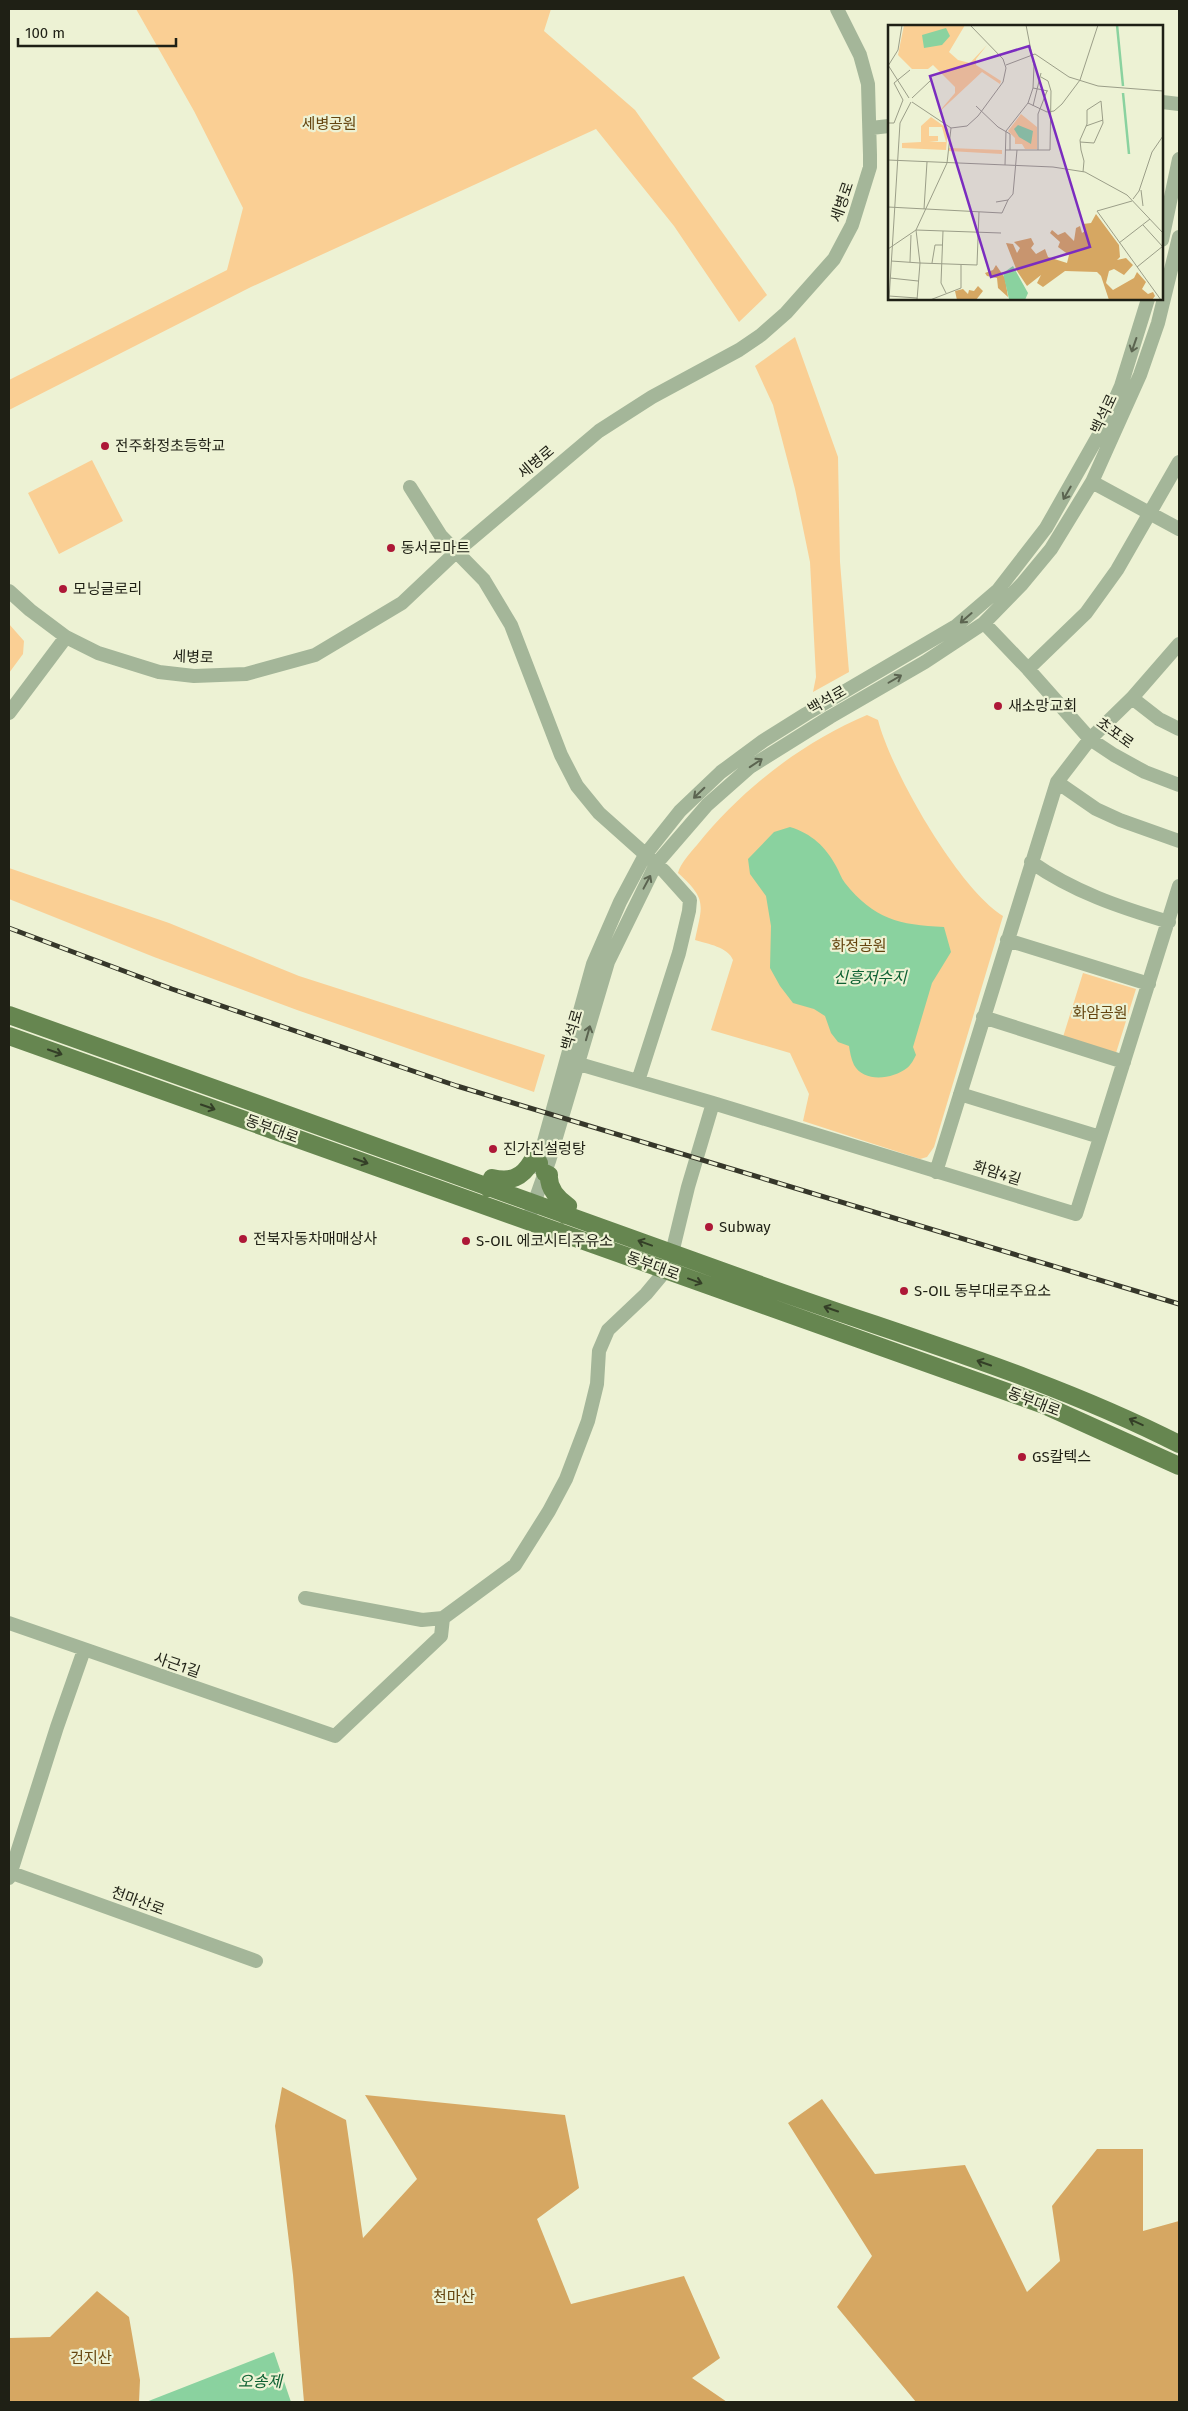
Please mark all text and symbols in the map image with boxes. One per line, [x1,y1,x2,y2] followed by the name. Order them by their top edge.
[18,15,175,47] scale bar
[25,24,65,42] text: 100 m
[888,25,1163,300] inset map
[301,115,357,133] park label: 세병공원
[827,179,857,225] street label: 세병로
[1129,337,1138,353] one-way arrow
[1087,391,1121,437] street label: 백석로
[115,437,225,455] place label: 전주화정초등학교
[99,440,111,452] marker: 전주화정초등학교
[514,442,558,482] street label: 세병로
[1062,485,1072,500] one-way arrow
[401,539,470,557] place label: 동서로마트
[385,542,397,554] marker: 동서로마트
[73,580,142,598] place label: 모닝글로리
[57,583,69,595] marker: 모닝글로리
[959,613,972,624] one-way arrow
[172,647,214,667] street label: 세병로
[888,674,902,684] one-way arrow
[805,682,849,718] street label: 백석로
[1008,697,1077,715] place label: 새소망교회
[992,700,1004,712] marker: 새소망교회
[1093,714,1137,752] street label: 초포로
[749,758,763,768] one-way arrow
[692,787,705,799] one-way arrow
[642,874,652,889] one-way arrow
[831,937,887,955] park label: 화정공원
[833,968,908,987] water label: 신흥저수지
[1072,1004,1128,1022] park label: 화암공원
[558,1008,586,1052] street label: 백석로
[583,1025,593,1041] one-way arrow
[46,1048,62,1058] one-way arrow
[200,1103,215,1112] one-way arrow
[243,1111,301,1147] street label: 동부대로
[503,1140,586,1158] place label: 진가진설렁탕
[487,1143,499,1155] marker: 진가진설렁탕
[353,1157,368,1166] one-way arrow
[971,1157,1023,1189] street label: 화암4길
[719,1218,771,1236] place label: Subway
[703,1221,715,1233] marker: Subway
[253,1230,377,1248] place label: 전북자동차매매상사
[476,1232,613,1250] place label: S-OIL 에코시티주유소
[237,1233,249,1245] marker: 전북자동차매매상사
[460,1235,472,1247] marker: S-OIL 에코시티주유소
[637,1238,653,1247] one-way arrow
[624,1248,682,1284] street label: 동부대로
[687,1277,702,1286] one-way arrow
[914,1282,1051,1300] place label: S-OIL 동부대로주요소
[898,1285,910,1297] marker: S-OIL 동부대로주요소
[823,1304,839,1314] one-way arrow
[977,1358,993,1367] one-way arrow
[1005,1384,1063,1420] street label: 동부대로
[1128,1417,1143,1427] one-way arrow
[1032,1448,1091,1466] place label: GS칼텍스
[1016,1451,1028,1463] marker: GS칼텍스
[151,1649,203,1681] street label: 사근1길
[109,1883,167,1919] street label: 천마산로
[433,2288,475,2306] park label: 천마산
[70,2349,112,2367] park label: 건지산
[238,2372,284,2391] water label: 오송제

